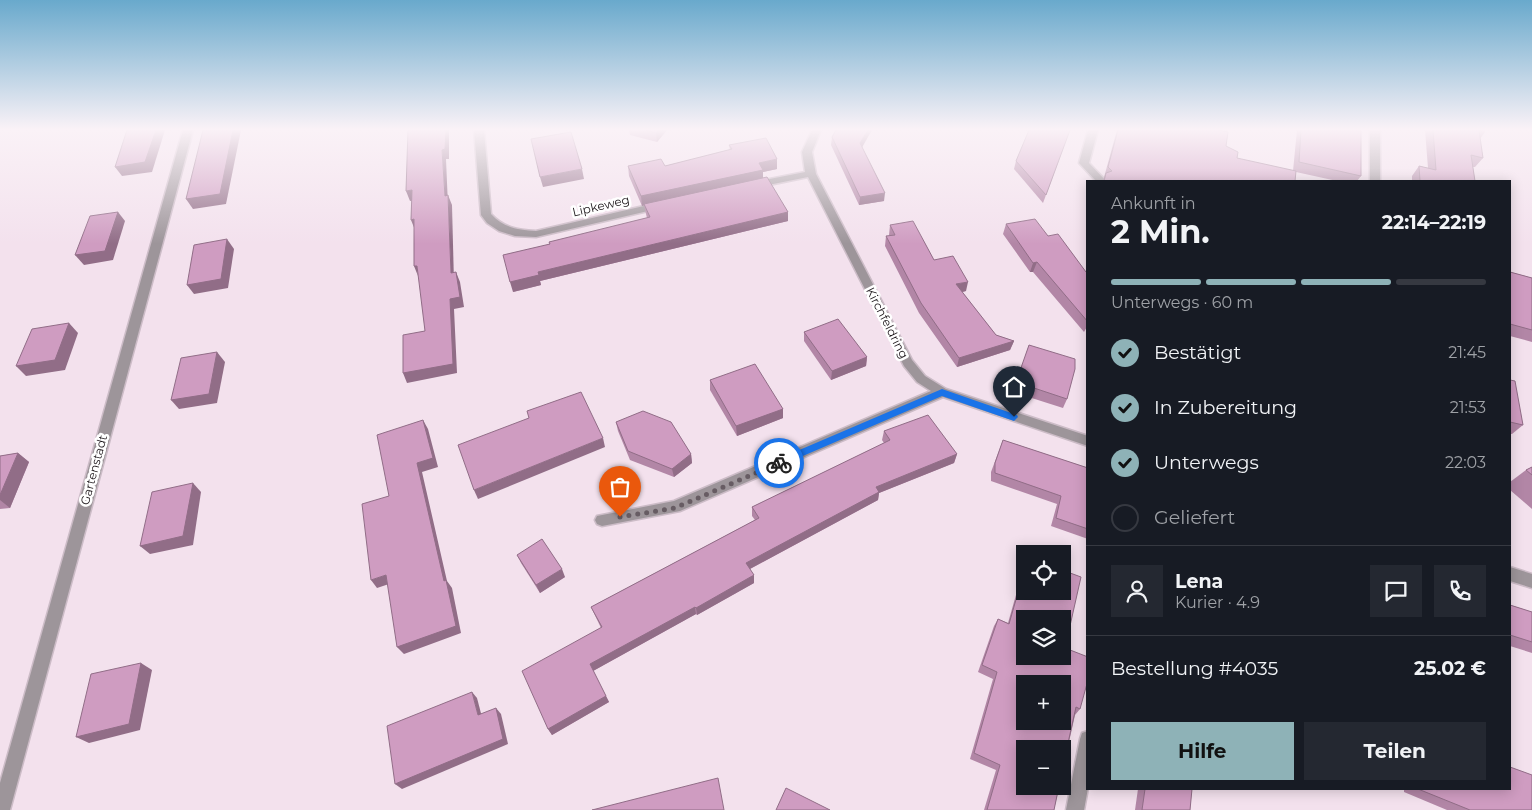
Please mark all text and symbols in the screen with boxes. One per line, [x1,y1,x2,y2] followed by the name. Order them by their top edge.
[571,192,631,219] street label: Lipkeweg
[1111,194,1196,213] text: Ankunft in
[1382,211,1486,234] text: 22:14–22:19
[1111,212,1210,251] text: 2 Min.
[863,285,912,361] street label: Kirchfeldring
[1111,293,1253,312] text: Unterwegs · 60 m
[1111,339,1139,367] icon: check
[1154,341,1241,364] text: Bestätigt
[1448,343,1486,362] text: 21:45
[993,366,1035,417] pin
[1000,373,1028,401] icon: home
[1111,394,1139,422] icon: check
[1154,396,1297,419] text: In Zubereitung
[1450,398,1486,417] text: 21:53
[77,433,110,507] street label: Gartenstadt
[754,438,804,488] courier
[765,449,793,477] icon: bike
[1111,449,1139,477] icon: check
[1154,451,1259,474] text: Unterwegs
[1445,453,1486,472] text: 22:03
[599,466,641,517] pin
[606,473,634,501] icon: bag
[1154,506,1235,529] text: Geliefert
[1016,545,1071,795] map controls
[1016,545,1071,600] button: locate
[1111,565,1163,617] button: person
[1370,565,1422,617] button: chat
[1434,565,1486,617] button: phone
[1175,570,1223,593] text: Lena
[1175,593,1260,612] text: Kurier · 4.9
[1016,610,1071,665] button: layers
[1111,657,1278,680] text: Bestellung #4035
[1414,657,1486,680] text: 25.02 €
[1016,675,1071,730] button: +
[1111,722,1294,780] button: Hilfe
[1304,722,1486,780] button: Teilen
[1016,740,1071,795] button: −

